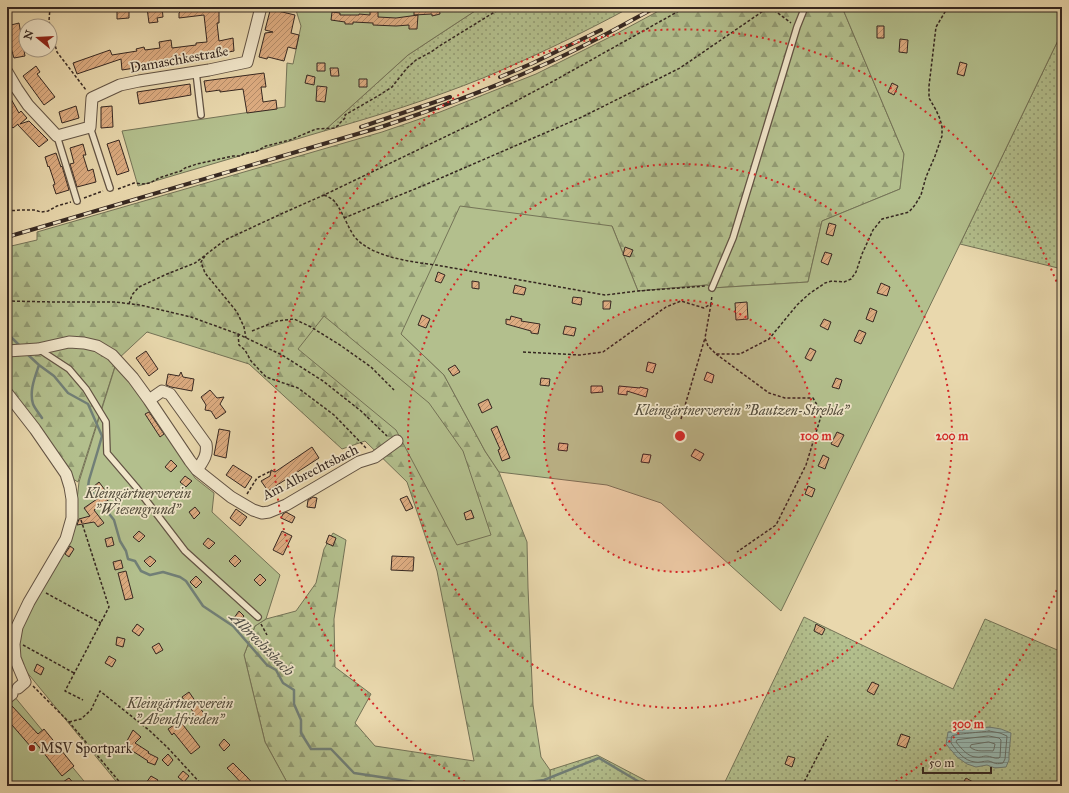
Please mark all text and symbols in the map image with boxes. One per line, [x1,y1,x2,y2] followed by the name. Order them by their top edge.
[18,18,58,58] north arrow
[21,28,37,42] text: N
[128,42,230,77] street label: Damaschkestraße
[634,402,851,419] park label: Kleingärtnerverein "Bautzen-Strehla"
[673,429,687,443] centre of rings
[800,429,833,443] text: 100 m
[936,429,969,443] text: 200 m
[259,441,361,504] street label: Am Albrechtsbach
[84,485,192,518] park label: Kleingärtnerverein "Wiesengrund"
[225,607,298,680] water label: Albrechtsbach
[126,695,234,728] park label: Kleingärtnerverein "Abendfrieden"
[952,717,985,732] text: 300 m
[40,740,133,757] place label: MSV Sportpark
[27,743,37,753] marker: MSV Sportpark
[923,749,991,775] scale bar
[929,756,954,770] text: 50 m

